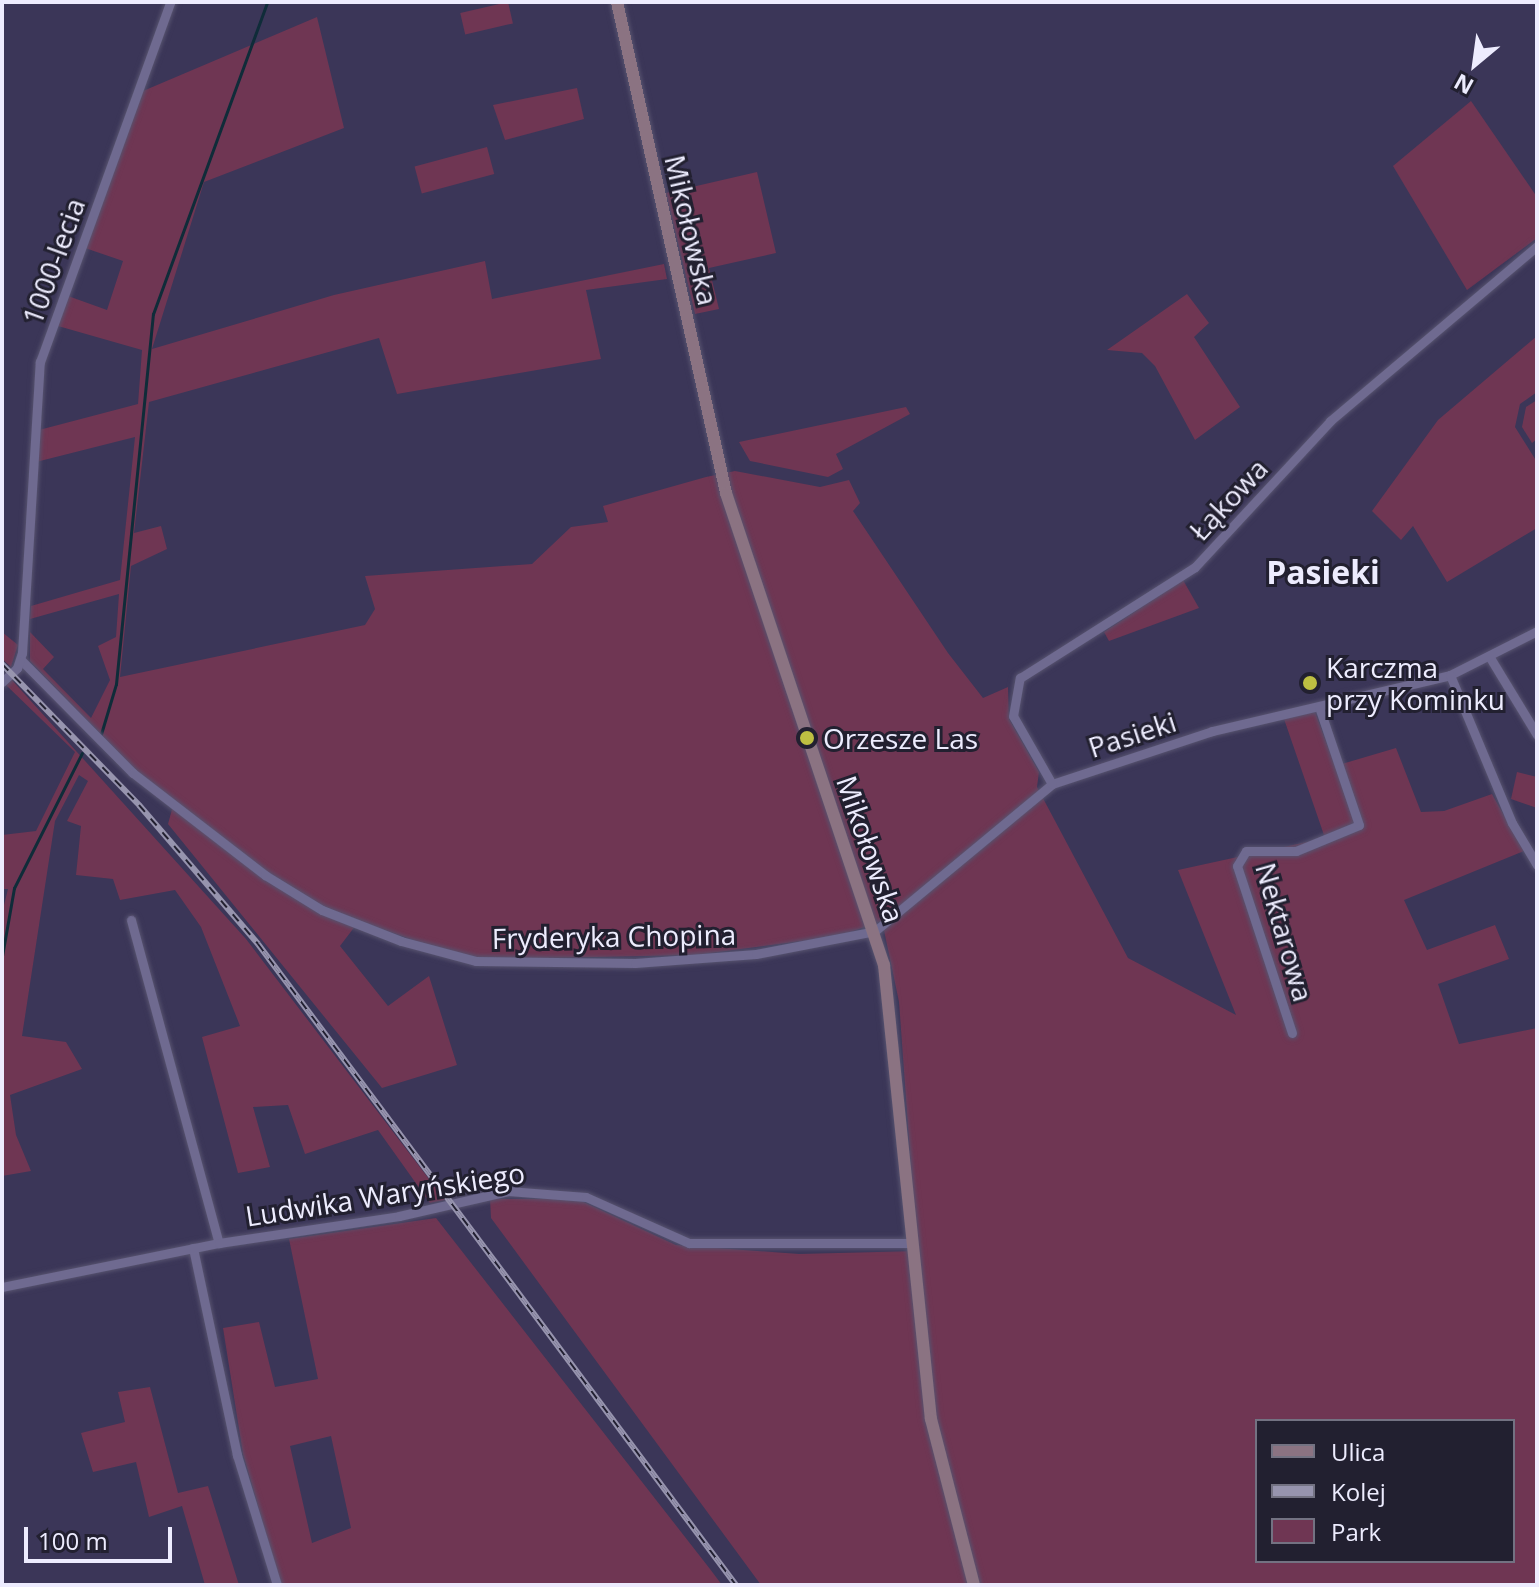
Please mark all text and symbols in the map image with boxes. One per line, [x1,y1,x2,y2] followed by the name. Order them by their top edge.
[1435,24,1515,104] north arrow
[1448,68,1478,102] text: N
[658,152,726,308] street label: Mikołowska
[15,193,91,329] street label: 1000-lecia
[1182,451,1274,547] street label: Łąkowa
[1266,553,1380,591] district label: Pasieki
[1326,650,1505,716] place label: Karczma przy Kominku
[1301,674,1319,692] marker: Karczma przy Kominku
[1084,704,1180,764] street label: Pasieki
[823,721,978,755] place label: Orzesze Las
[798,729,816,747] marker: Orzesze Las
[830,771,912,927] street label: Mikołowska
[1249,859,1321,1005] street label: Nektarowa
[492,917,736,955] street label: Fryderyka Chopina
[243,1155,527,1233] street label: Ludwika Waryńskiego
[1255,1419,1515,1563] legend
[1331,1435,1385,1468] text: Ulica
[1331,1475,1386,1508] text: Kolej
[28,1511,176,1561] scale bar
[1331,1515,1381,1548] text: Park
[38,1524,108,1557] text: 100 m

